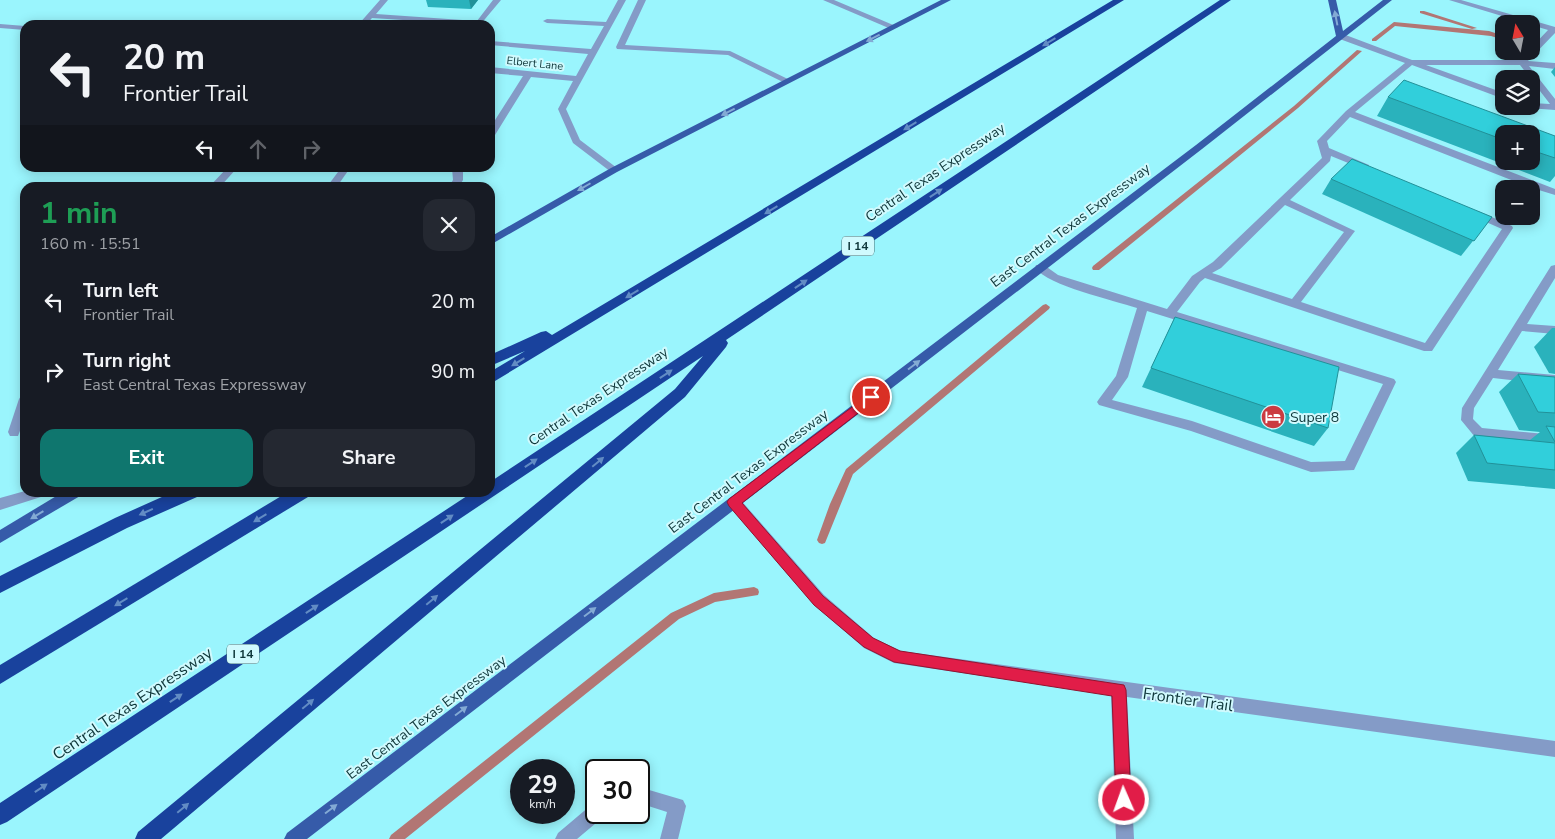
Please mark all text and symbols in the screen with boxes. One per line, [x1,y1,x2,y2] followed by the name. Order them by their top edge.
[1332,9,1340,25] one-way arrow
[1495,15,1540,60] north arrow
[1495,15,1540,225] map controls
[123,34,205,81] text: 20 m
[866,34,880,42] one-way arrow
[1043,38,1056,47] one-way arrow
[40,40,105,105] icon: left
[506,53,564,74] street label: Elbert Lane
[1495,70,1540,115] button: layers
[123,79,248,109] text: Frontier Trail
[721,108,735,116] one-way arrow
[862,118,1010,226] street label: Central Texas Expressway
[903,121,916,131] one-way arrow
[1495,125,1540,170] button: +
[191,135,219,163] icon: left
[244,135,272,163] icon: ahead
[297,135,325,163] icon: right
[987,159,1155,292] street label: East Central Texas Expressway
[1495,180,1540,225] button: −
[578,183,591,192] one-way arrow
[930,188,943,198] one-way arrow
[40,193,118,234] text: 1 min
[423,199,475,251] button: close
[764,205,777,214] one-way arrow
[40,233,141,255] text: 160 m · 15:51
[842,237,874,256] road number: I 14
[83,278,158,304] text: Turn left
[795,279,808,289] one-way arrow
[40,288,68,316] icon: left
[431,289,475,315] text: 20 m
[625,289,638,298] one-way arrow
[83,304,174,326] text: Frontier Trail
[525,342,673,450] street label: Central Texas Expressway
[83,348,170,374] text: Turn right
[40,358,68,386] icon: right
[512,358,525,367] one-way arrow
[431,359,475,385] text: 90 m
[907,360,921,370] one-way arrow
[659,369,673,379] one-way arrow
[83,374,306,396] text: East Central Texas Expressway
[850,376,892,418] pin
[857,383,885,411] icon: arrive
[1260,404,1286,430] hotel icon: Super 8
[665,405,833,538] street label: East Central Texas Expressway
[1290,408,1339,427] place label: Super 8
[40,429,253,487] button: Exit
[263,429,475,487] button: Share
[591,456,604,467] one-way arrow
[524,459,537,468] one-way arrow
[139,509,153,517] one-way arrow
[31,510,44,519] one-way arrow
[254,513,267,522] one-way arrow
[440,514,454,524] one-way arrow
[426,594,439,605] one-way arrow
[115,597,128,606] one-way arrow
[305,604,318,613] one-way arrow
[583,607,596,618] one-way arrow
[48,642,217,766] street label: Central Texas Expressway
[227,644,259,664] road number: I 14
[343,651,511,784] street label: East Central Texas Expressway
[1141,683,1235,717] street label: Frontier Trail
[169,693,183,703] one-way arrow
[301,698,314,709] one-way arrow
[454,706,467,716] one-way arrow
[585,759,650,824] speed limit sign: 30
[527,768,558,802] text: 29
[1097,773,1149,825] position arrow
[34,783,47,793] one-way arrow
[529,796,556,812] text: km/h
[176,802,189,813] one-way arrow
[324,804,337,815] one-way arrow

